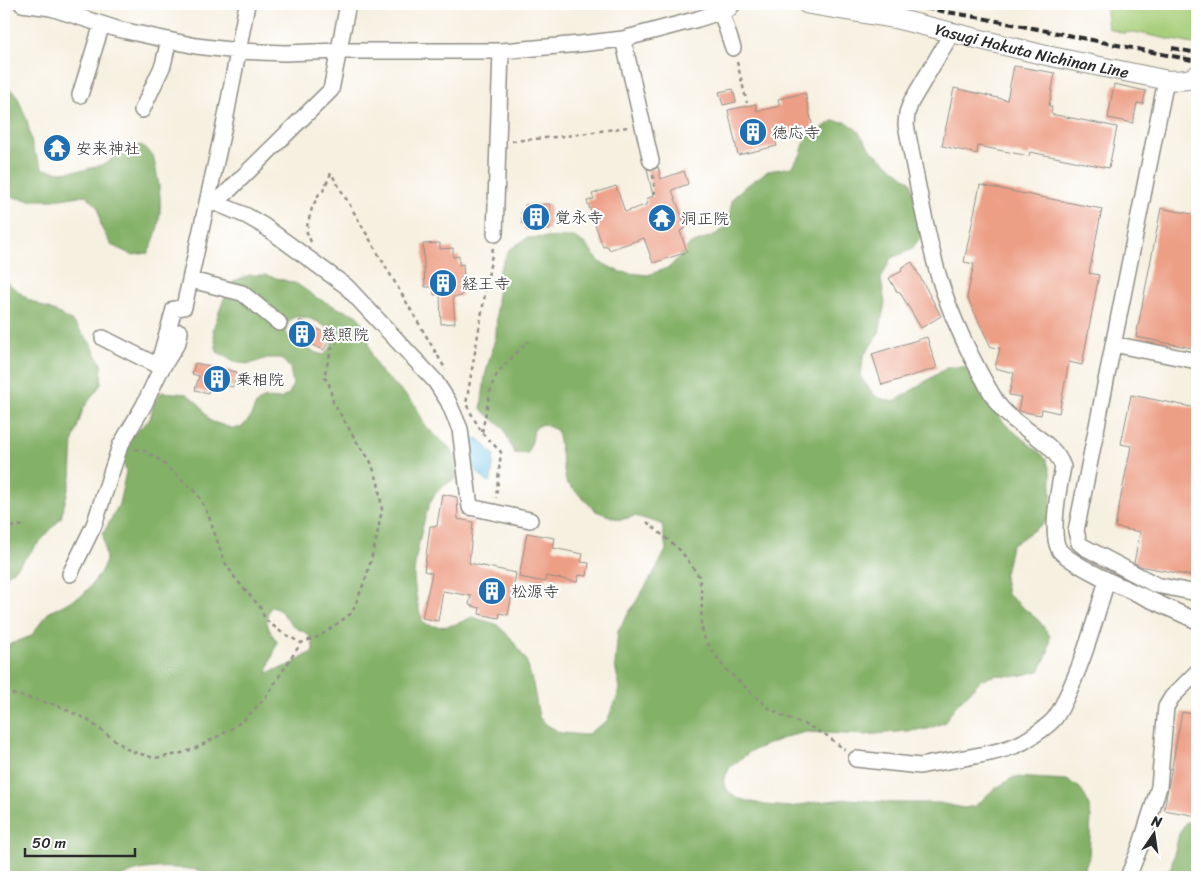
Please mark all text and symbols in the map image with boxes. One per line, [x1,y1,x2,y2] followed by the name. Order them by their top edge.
[932,15,1131,87] street label: Yasugi Hakuta Nichinan Line
[738,117,768,147] building icon: 徳応寺
[772,118,820,147] place label: 徳応寺
[42,133,72,163] temple icon: 安来神社
[76,134,140,163] place label: 安来神社
[521,202,551,232] building icon: 覚永寺
[555,203,603,232] place label: 覚永寺
[647,203,677,233] temple icon: 洞正院
[681,204,729,233] place label: 洞正院
[428,268,458,298] building icon: 経王寺
[462,269,510,298] place label: 経王寺
[287,319,317,349] building icon: 慈照院
[321,320,369,349] place label: 慈照院
[202,364,232,394] building icon: 乗相院
[236,365,284,394] place label: 乗相院
[477,576,507,606] building icon: 松源寺
[511,577,559,606] place label: 松源寺
[1128,808,1178,858] north arrow
[1148,808,1165,835] text: N
[25,826,135,858] scale bar
[32,830,67,856] text: 50 m

